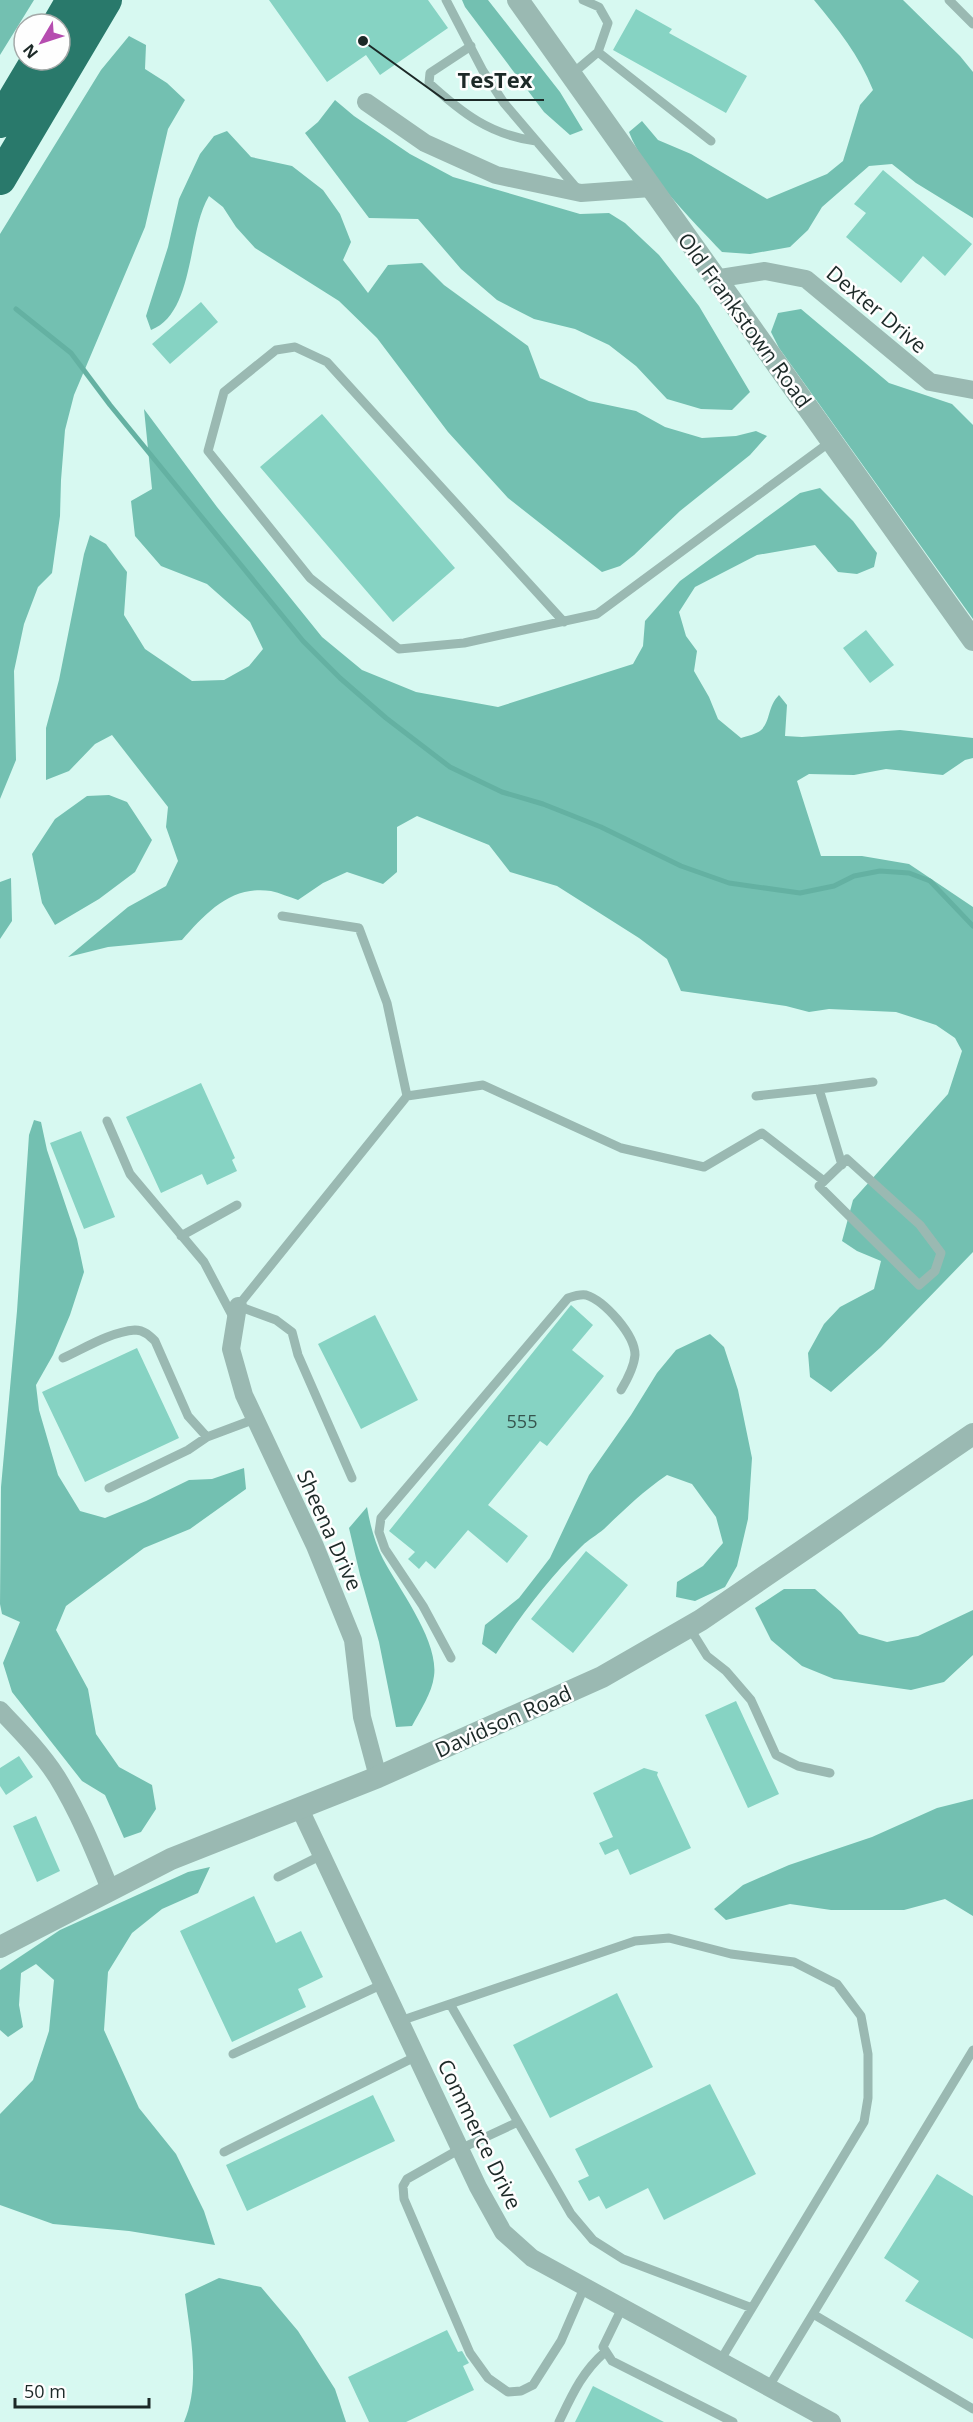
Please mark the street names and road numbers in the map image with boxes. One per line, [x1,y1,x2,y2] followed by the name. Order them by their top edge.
[672,227,818,413] street label: Old Frankstown Road
[821,259,933,359] street label: Dexter Drive
[291,1465,369,1595] street label: Sheena Drive
[430,1678,576,1764] street label: Davidson Road
[432,2054,528,2214] street label: Commerce Drive

